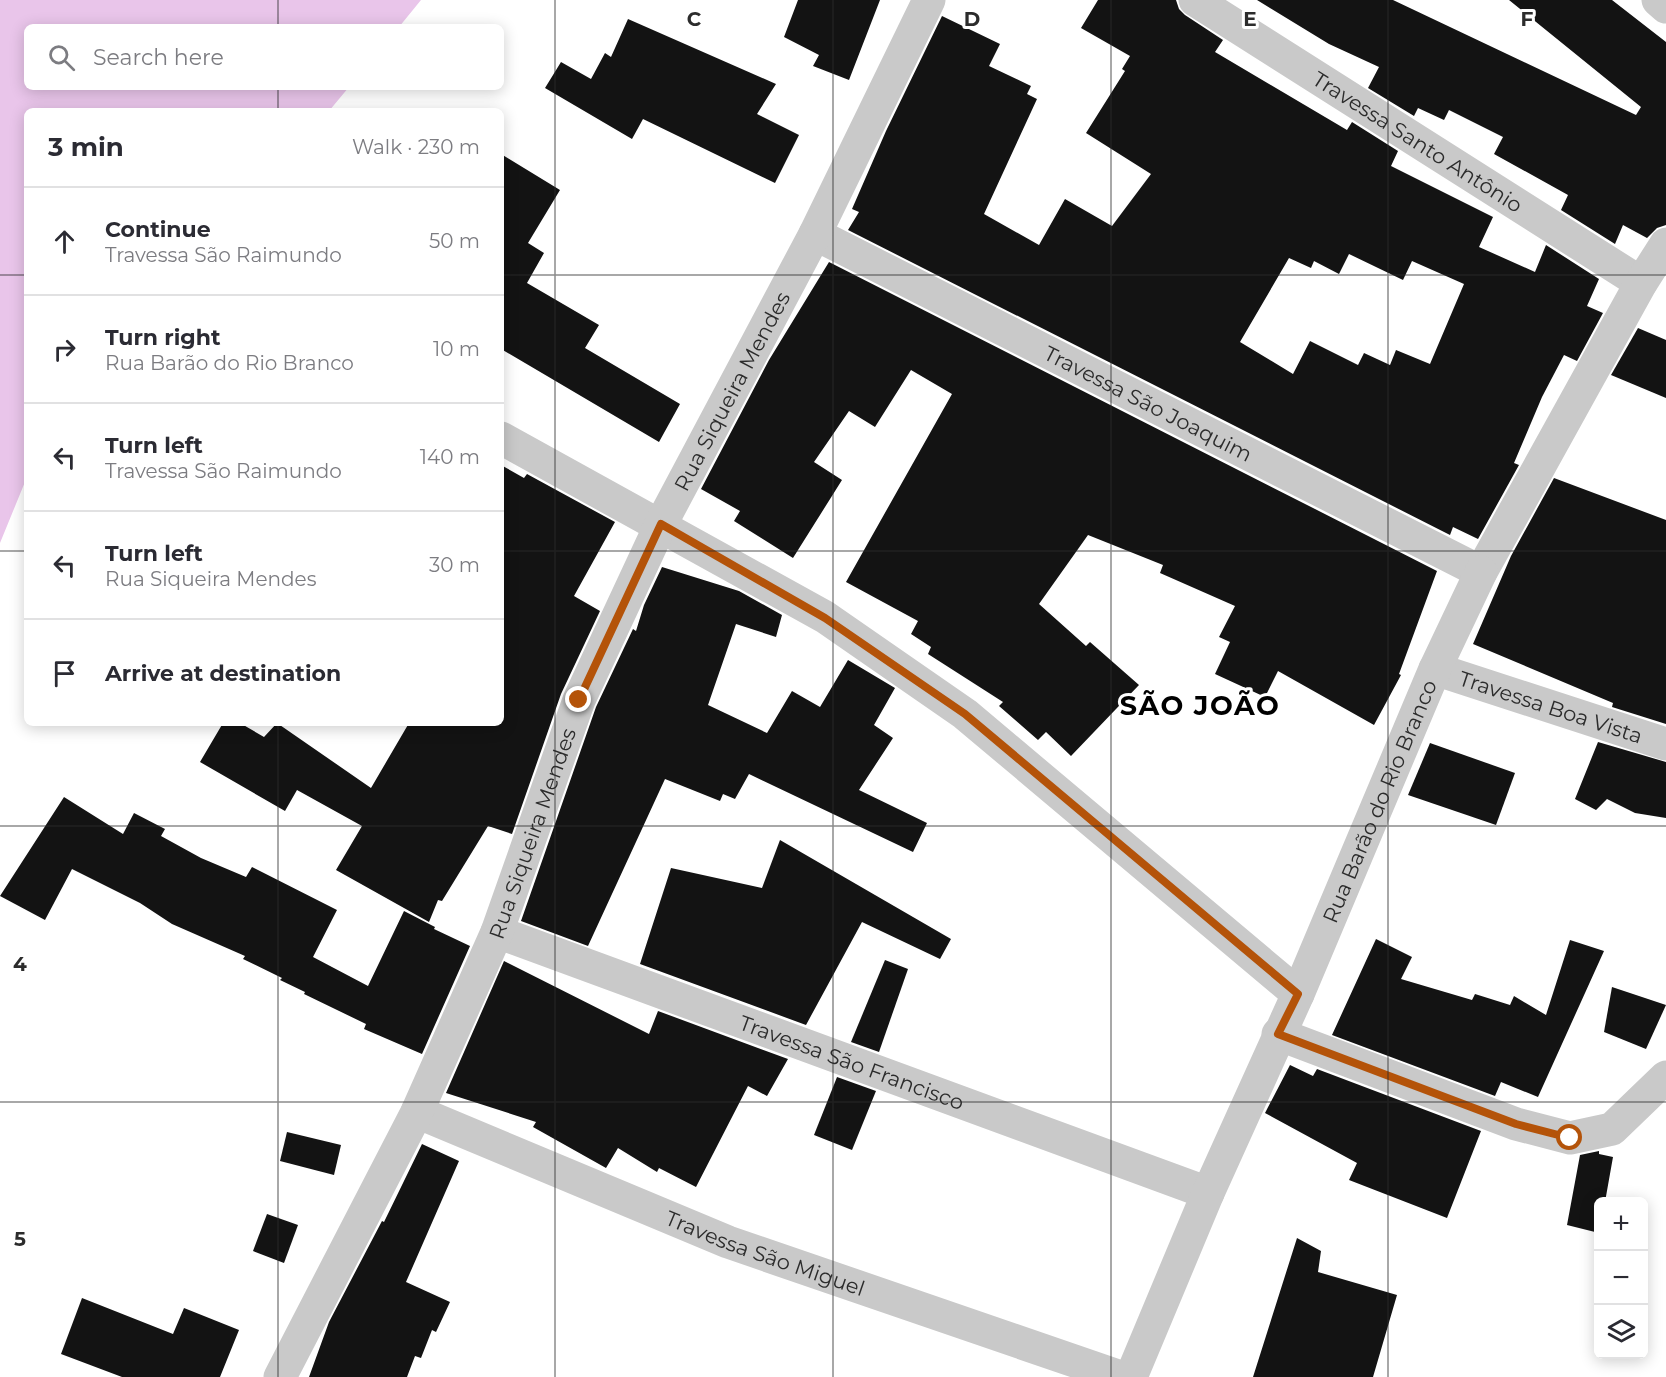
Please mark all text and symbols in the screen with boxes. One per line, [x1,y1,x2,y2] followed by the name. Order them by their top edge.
[687,7,702,31] text: C
[964,7,980,31] text: D
[1243,7,1257,31] text: E
[1521,7,1534,31] text: F
[24,24,504,90] search box
[45,41,78,74] icon: search
[93,44,224,71] text: Search here
[1308,66,1527,217] street label: Travessa Santo Antônio
[48,131,124,163] text: 3 min
[352,135,480,159] text: Walk · 230 m
[105,216,211,243] text: Continue
[48,225,81,258] icon: ahead
[429,229,480,253] text: 50 m
[105,243,342,267] text: Travessa São Raimundo
[668,287,795,495] street label: Rua Siqueira Mendes
[105,324,220,351] text: Turn right
[48,333,81,366] icon: right
[433,337,480,361] text: 10 m
[1040,340,1257,466] street label: Travessa São Joaquim
[105,351,354,375] text: Rua Barão do Rio Branco
[105,432,203,459] text: Turn left
[48,441,81,474] icon: left
[420,445,480,469] text: 140 m
[105,459,342,483] text: Travessa São Raimundo
[105,540,203,567] text: Turn left
[48,549,81,582] icon: left
[429,553,480,577] text: 30 m
[105,567,316,591] text: Rua Siqueira Mendes
[48,657,81,690] icon: arrive
[105,660,341,687] text: Arrive at destination
[1456,665,1646,748] street label: Travessa Boa Vista
[1317,676,1442,927] street label: Rua Barão do Rio Branco
[565,686,591,712] route end
[1120,689,1280,722] district label: SÃO JOÃO
[483,724,581,942] street label: Rua Siqueira Mendes
[13,952,27,976] text: 4
[736,1010,968,1115] street label: Travessa São Francisco
[1556,1124,1582,1150] route start
[1594,1197,1648,1359] map controls
[1594,1197,1648,1251] button: +
[662,1205,868,1301] street label: Travessa São Miguel
[14,1227,26,1251] text: 5
[1594,1251,1648,1305] button: −
[1594,1305,1648,1359] button: layers

